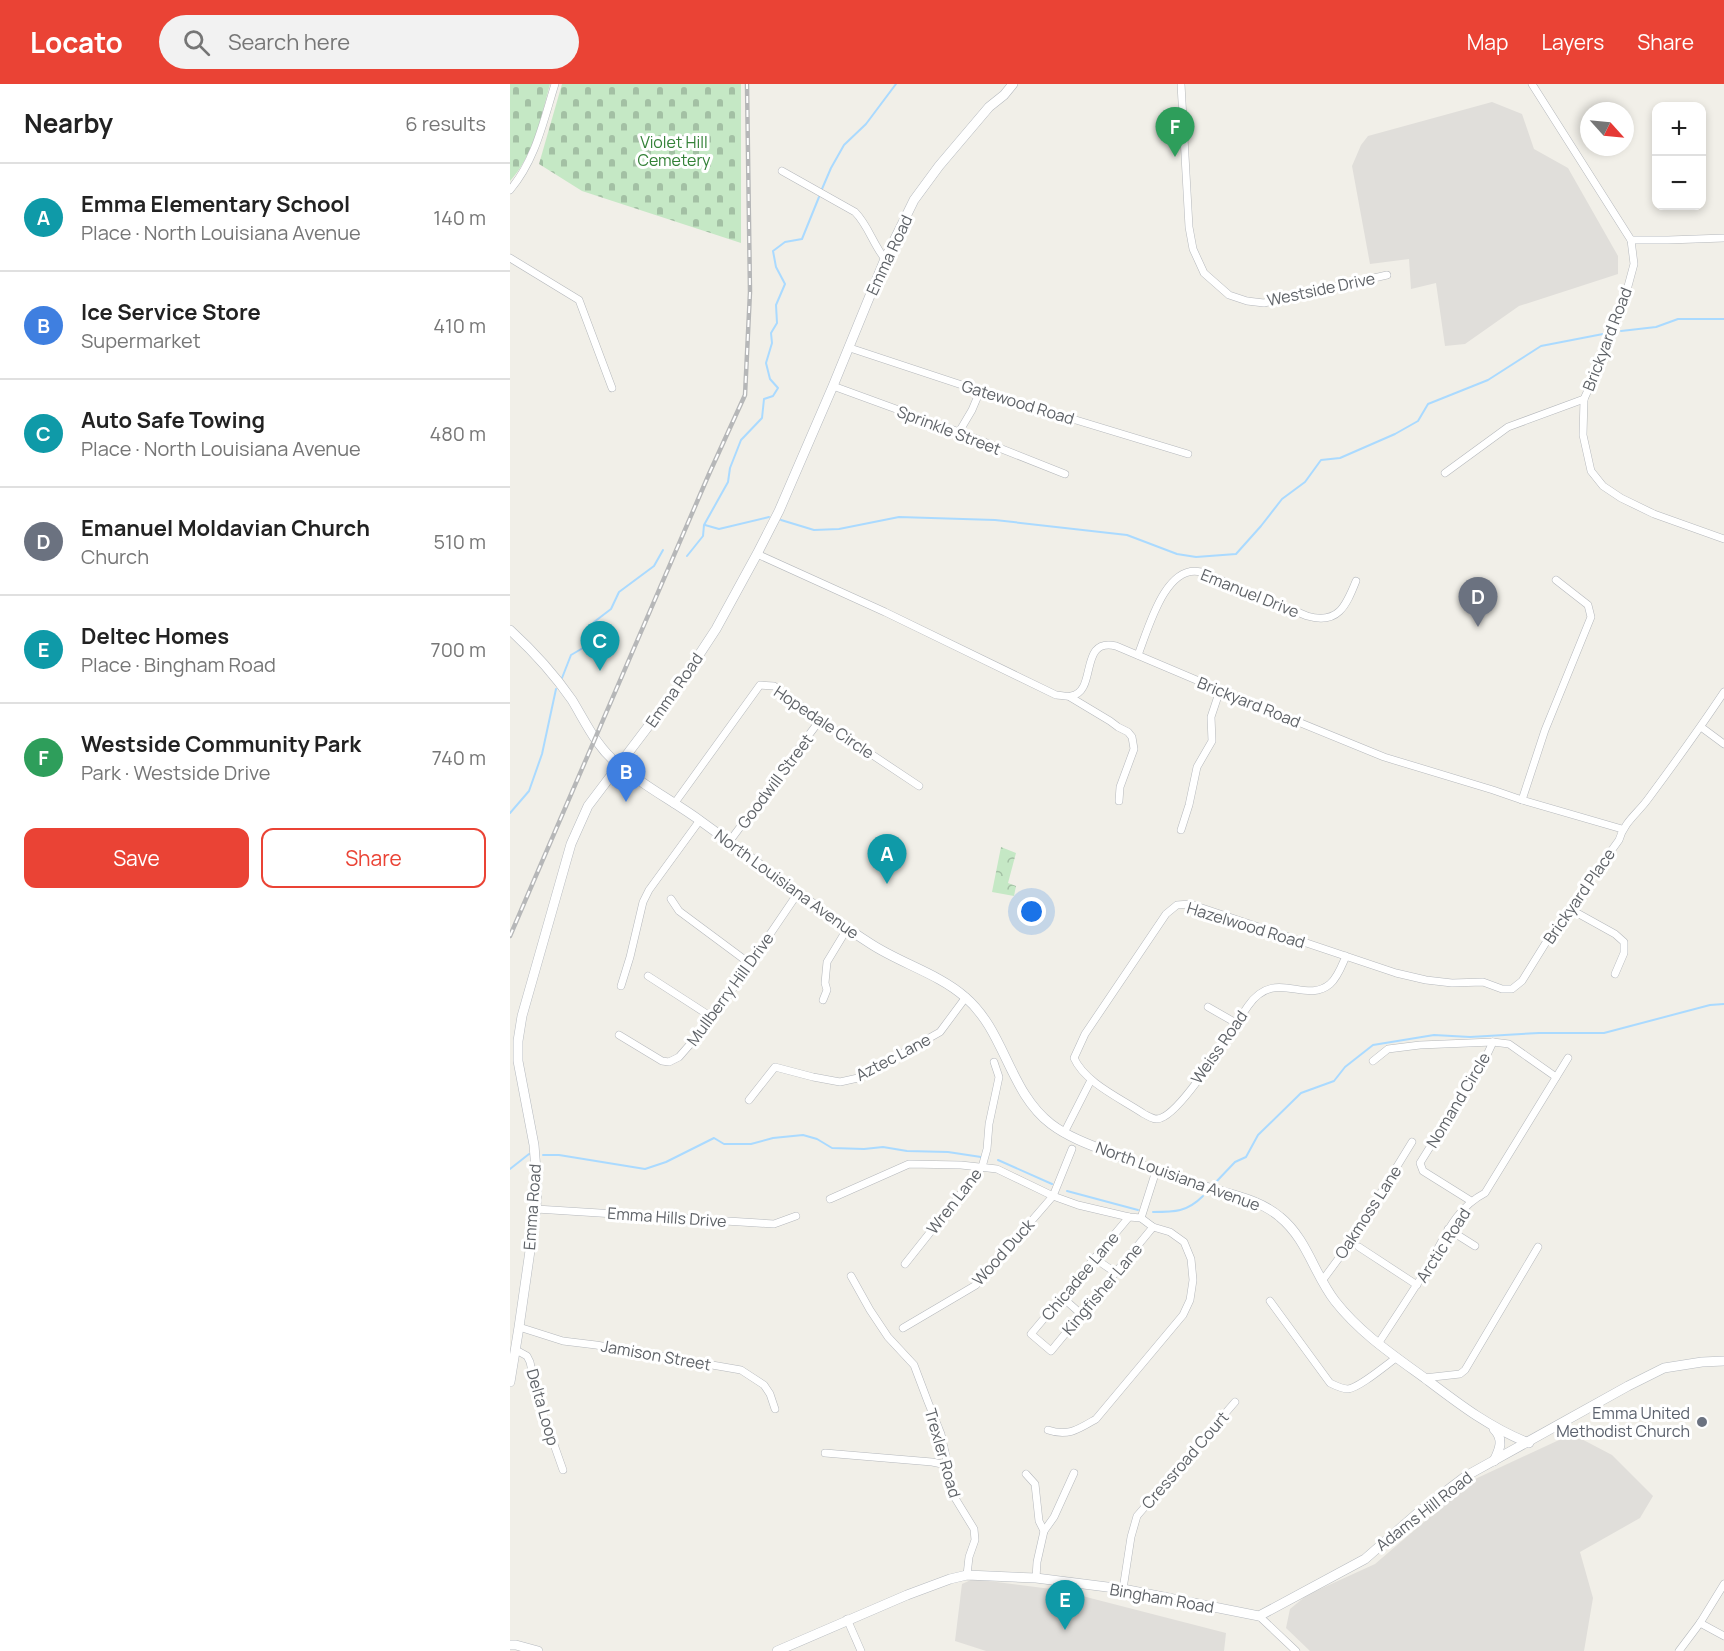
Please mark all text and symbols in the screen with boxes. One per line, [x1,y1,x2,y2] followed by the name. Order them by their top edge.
[159,15,579,69] search box
[30,23,123,61] text: Locato
[180,26,213,59] icon: search
[228,27,350,57] text: Search here
[1467,28,1508,56] text: Map
[1541,28,1604,56] text: Layers
[1637,28,1694,56] text: Share
[1580,102,1634,156] north arrow
[1652,102,1706,210] map controls
[1652,102,1706,156] button: +
[24,105,113,141] text: Nearby
[1156,107,1194,157] pin: F
[405,110,486,137] text: 6 results
[638,131,711,171] park label: Violet Hill Cemetery
[1652,156,1706,210] button: −
[81,189,350,219] text: Emma Elementary School
[37,204,50,231] text: A
[433,204,486,231] text: 140 m
[861,211,917,299] street label: Emma Road
[81,219,361,246] text: Place · North Louisiana Avenue
[1265,267,1377,311] street label: Westside Drive
[1577,284,1637,394] street label: Brickyard Road
[81,297,261,327] text: Ice Service Store
[37,312,50,339] text: B
[433,312,486,339] text: 410 m
[81,327,201,354] text: Supermarket
[959,374,1077,430] street label: Gatewood Road
[894,400,1004,460] street label: Sprinkle Street
[81,405,265,435] text: Auto Safe Towing
[36,420,51,447] text: C
[429,420,486,447] text: 480 m
[81,435,361,462] text: Place · North Louisiana Avenue
[81,513,370,543] text: Emanuel Moldavian Church
[36,528,51,555] text: D
[433,528,486,555] text: 510 m
[81,543,149,570] text: Church
[1198,563,1302,623] street label: Emanuel Drive
[1458,578,1498,627] pin: D
[81,621,229,651] text: Deltec Homes
[580,622,620,671] pin: C
[38,636,49,663] text: E
[431,636,486,663] text: 700 m
[640,648,708,732] street label: Emma Road
[81,651,276,678] text: Place · Bingham Road
[1194,671,1304,733] street label: Brickyard Road
[770,680,878,764] street label: Hopedale Circle
[81,729,361,759] text: Westside Community Park
[732,729,818,833] street label: Goodwill Street
[38,744,49,771] text: F
[432,744,486,771] text: 740 m
[606,752,646,802] pin: B
[81,759,271,786] text: Park · Westside Drive
[710,824,864,944] street label: North Louisiana Avenue
[24,828,249,888] button: Save
[261,828,486,888] button: Share
[868,834,907,884] pin: A
[1538,844,1620,948] street label: Brickyard Place
[1017,897,1046,926] your location
[1184,897,1308,953] street label: Hazelwood Road
[681,928,779,1050] street label: Mullberry Hill Drive
[1186,1006,1252,1088] street label: Weiss Road
[852,1028,934,1086] street label: Aztec Lane
[1421,1048,1495,1152] street label: Nomand Circle
[1093,1136,1263,1216] street label: North Louisiana Avenue
[1330,1161,1406,1263] street label: Oakmoss Lane
[518,1163,546,1251] street label: Emma Road
[921,1163,987,1239] street label: Wren Lane
[607,1202,727,1232] street label: Emma Hills Drive
[1411,1203,1475,1287] street label: Arctic Road
[967,1213,1040,1290] street label: Wood Duck
[1036,1227,1124,1325] street label: Chicadee Lane
[1057,1238,1147,1340] street label: Kingfisher Lane
[599,1335,713,1375] street label: Jamison Street
[522,1366,564,1448] street label: Delta Loop
[1556,1402,1690,1442] place label: Emma United Methodist Church
[920,1406,966,1500] street label: Trexler Road
[1137,1407,1233,1513] street label: Cressroad Court
[1695,1415,1709,1429] marker: Emma United Methodist Church
[1371,1466,1477,1556] street label: Adams Hill Road
[1108,1578,1216,1618] street label: Bingham Road
[1046,1580,1084,1630] pin: E

